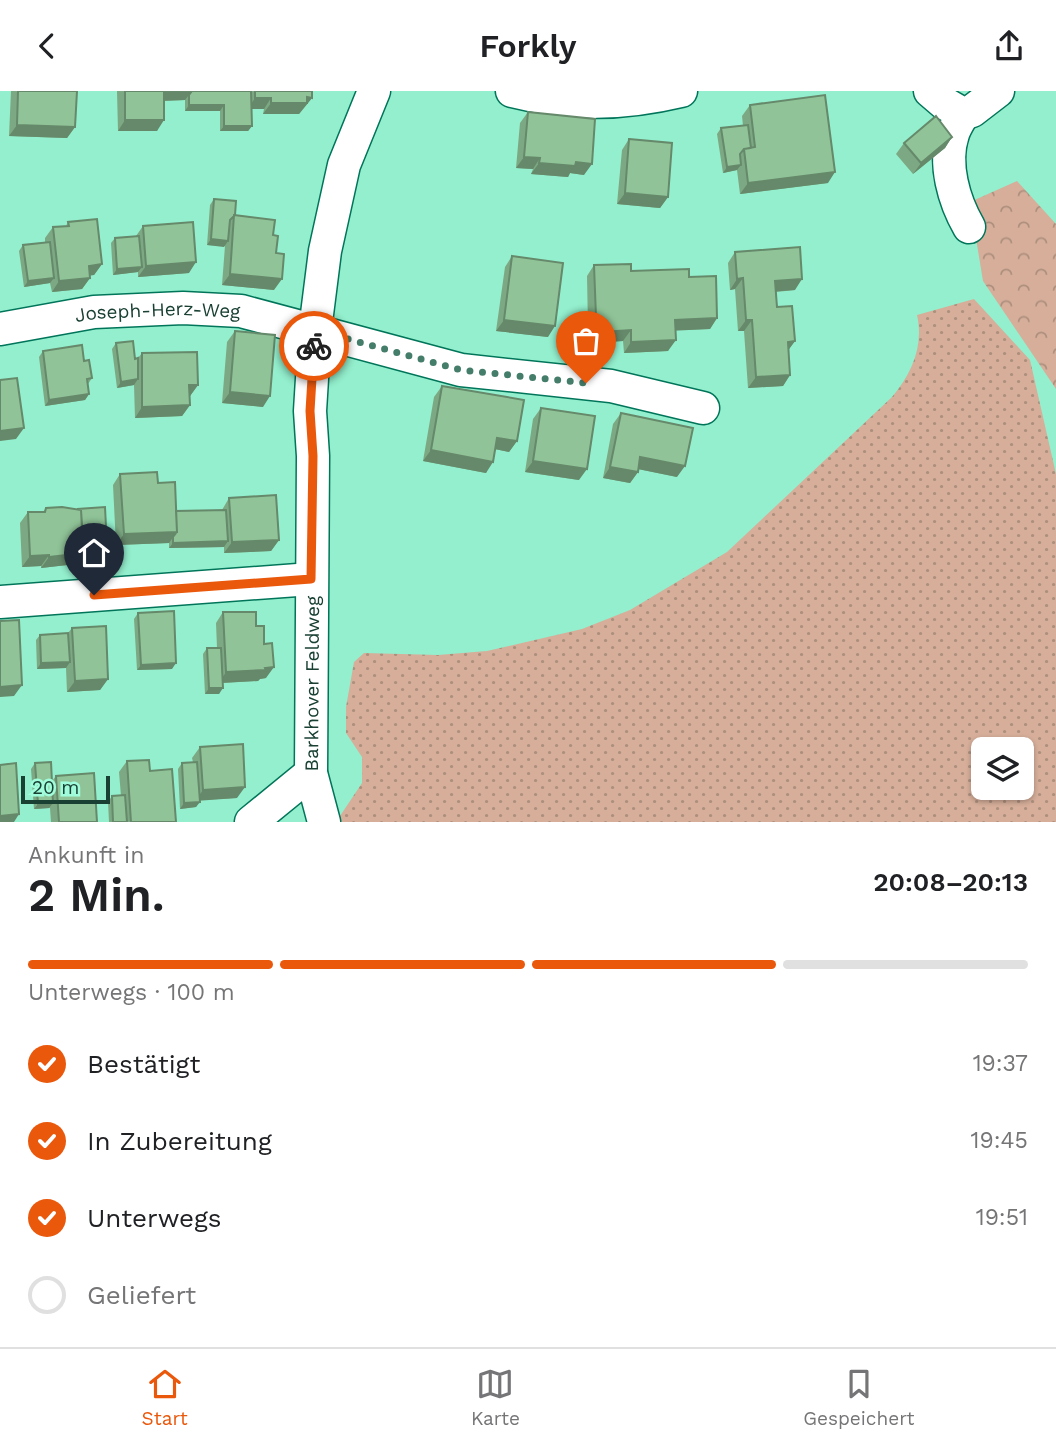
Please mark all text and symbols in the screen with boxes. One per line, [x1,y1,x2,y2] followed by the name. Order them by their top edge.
[28,27,66,65] icon: back
[480,27,576,65] text: Forkly
[990,27,1028,65] icon: share
[73,296,242,327] street label: Joseph-Herz-Weg
[279,311,349,381] courier
[556,311,616,383] pin
[567,322,605,360] icon: bag
[295,327,333,365] icon: bike
[64,523,124,595] pin
[75,534,113,572] icon: home
[300,595,324,772] street label: Barkhover Feldweg
[971,737,1034,800] map controls
[971,737,1034,800] button: layers
[21,773,110,805] scale bar
[32,776,79,799] text: 20 m
[28,842,144,869] text: Ankunft in
[873,867,1028,897] text: 20:08–20:13
[28,868,165,922] text: 2 Min.
[28,979,235,1006] text: Unterwegs · 100 m
[28,1045,66,1083] icon: check
[87,1049,200,1079] text: Bestätigt
[973,1050,1028,1077] text: 19:37
[28,1122,66,1160] icon: check
[87,1126,272,1156] text: In Zubereitung
[971,1127,1028,1154] text: 19:45
[28,1199,66,1237] icon: check
[87,1203,222,1233] text: Unterwegs
[976,1204,1028,1231] text: 19:51
[87,1280,196,1310] text: Geliefert
[142,1365,188,1430] tab: Start
[471,1365,520,1430] tab: Karte
[803,1365,914,1430] tab: Gespeichert

